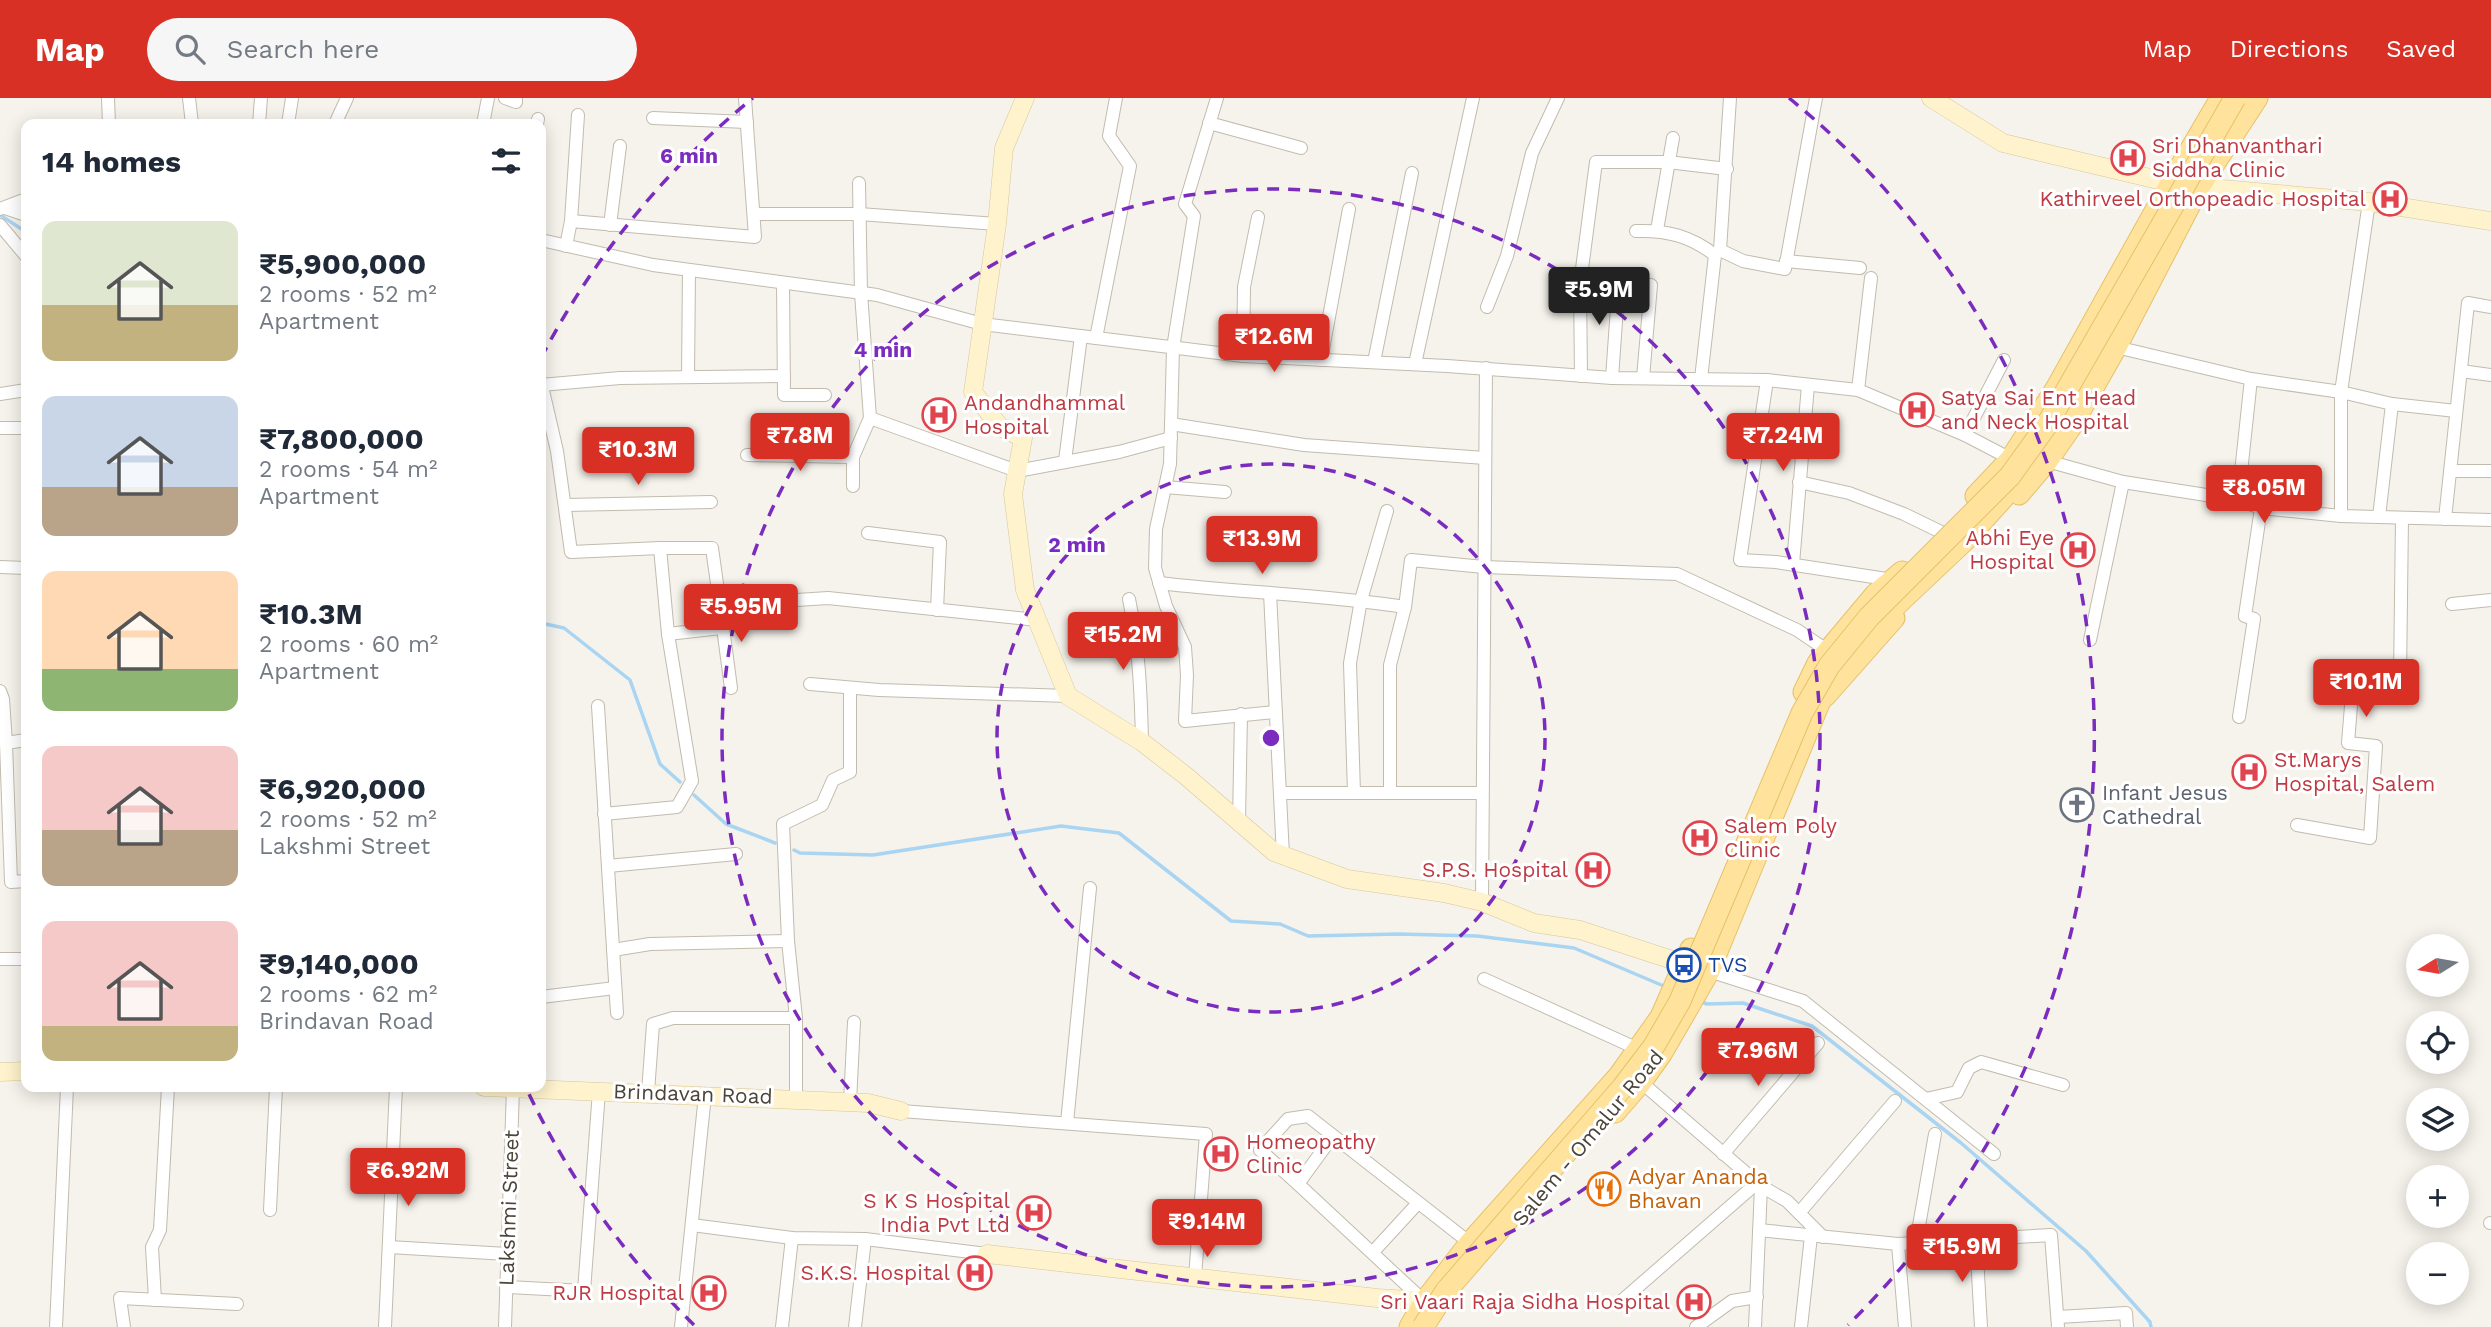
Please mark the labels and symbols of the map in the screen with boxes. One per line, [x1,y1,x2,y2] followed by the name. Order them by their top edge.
[2152,133,2323,182] place label: Sri Dhanvanthari Siddha Clinic
[2109,139,2147,177] hospital icon: Sri Dhanvanthari Siddha Clinic
[660,143,718,168] text: 6 min
[2371,180,2409,218] hospital icon: Kathirveel Orthopeadic Hospital
[2040,186,2367,211] place label: Kathirveel Orthopeadic Hospital
[1550,268,1648,327] pin: ₹5.9M
[1217,314,1331,374] pin: ₹12.6M
[854,337,912,362] text: 4 min
[1941,385,2136,434] place label: Satya Sai Ent Head and Neck Hospital
[964,390,1126,439] place label: Andandhammal Hospital
[1898,391,1936,429] hospital icon: Satya Sai Ent Head and Neck Hospital
[920,396,958,434] hospital icon: Andandhammal Hospital
[751,414,849,473] pin: ₹7.8M
[1726,414,1840,473] pin: ₹7.24M
[581,428,695,487] pin: ₹10.3M
[2207,466,2321,525] pin: ₹8.05M
[1205,517,1319,576] pin: ₹13.9M
[1966,525,2055,574] place label: Abhi Eye Hospital
[2059,531,2097,569] hospital icon: Abhi Eye Hospital
[1048,532,1106,557] text: 2 min
[684,584,798,644] pin: ₹5.95M
[1066,612,1180,672] pin: ₹15.2M
[2309,660,2423,719] pin: ₹10.1M
[1259,726,1283,750] centre of rings
[2274,747,2435,796] place label: St.Marys Hospital, Salem
[2230,753,2268,791] hospital icon: St.Marys Hospital, Salem
[2102,780,2228,829] place label: Infant Jesus Cathedral
[2058,786,2096,824] church icon: Infant Jesus Cathedral
[1724,813,1837,862] place label: Salem Poly Clinic
[1681,819,1719,857] hospital icon: Salem Poly Clinic
[1574,851,1612,889] hospital icon: S.P.S. Hospital
[1422,857,1569,882] place label: S.P.S. Hospital
[2406,934,2469,998] north arrow
[1665,946,1703,984] bus stop icon: TVS
[1708,952,1747,977] place label: TVS
[1701,1028,1815,1088] pin: ₹7.96M
[1507,1045,1669,1231] street label: Salem - Omalur Road
[613,1078,773,1109] street label: Brindavan Road
[493,1129,524,1286] street label: Lakshmi Street
[1246,1129,1376,1178] place label: Homeopathy Clinic
[1202,1135,1240,1173] hospital icon: Homeopathy Clinic
[351,1148,465,1208] pin: ₹6.92M
[1628,1164,1769,1213] place label: Adyar Ananda Bhavan
[1585,1170,1623,1208] restaurant icon: Adyar Ananda Bhavan
[863,1188,1011,1237] place label: S K S Hospital India Pvt Ltd
[1015,1194,1053,1232] hospital icon: S K S Hospital India Pvt Ltd
[1150,1200,1264,1259] pin: ₹9.14M
[1905,1224,2019,1284] pin: ₹15.9M
[956,1254,994,1292] hospital icon: S.K.S. Hospital
[801,1260,951,1285] place label: S.K.S. Hospital
[690,1274,728,1312] hospital icon: RJR Hospital
[552,1280,685,1305] place label: RJR Hospital
[1675,1283,1713,1321] hospital icon: Sri Vaari Raja Sidha Hospital
[1380,1289,1671,1314] place label: Sri Vaari Raja Sidha Hospital

